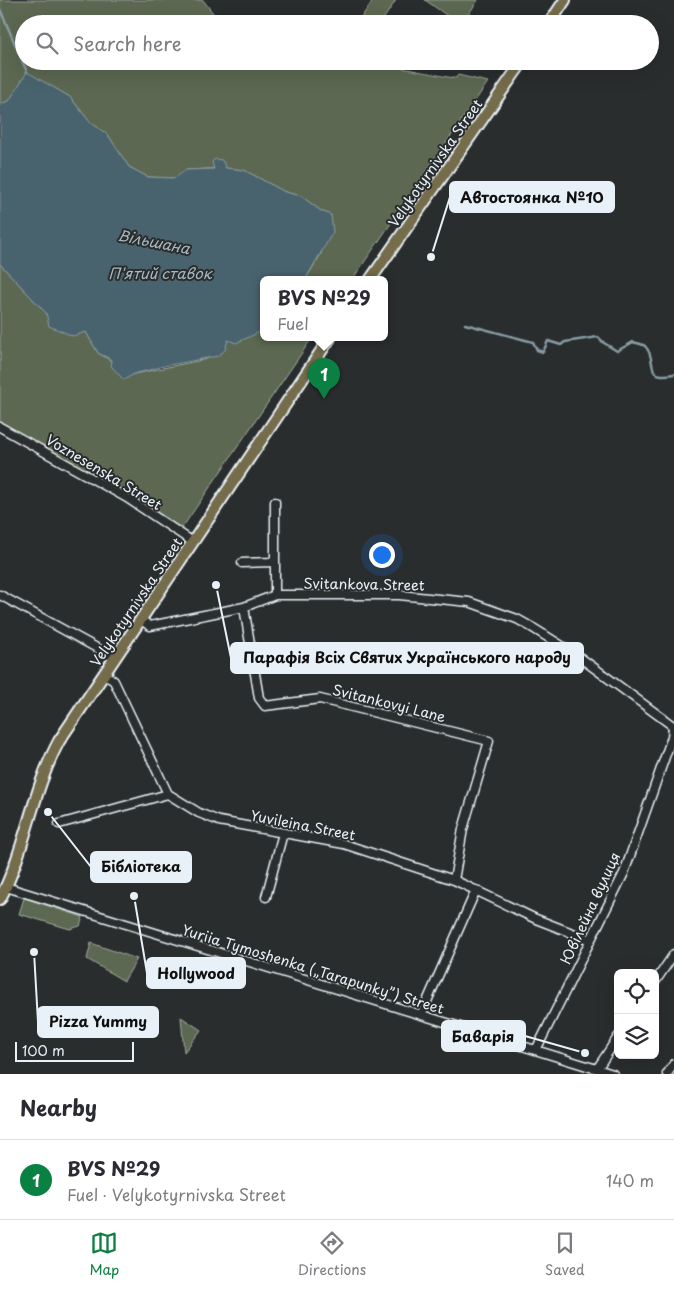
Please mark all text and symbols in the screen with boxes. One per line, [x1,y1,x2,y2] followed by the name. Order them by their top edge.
[15,15,659,70] search box
[33,29,61,57] icon: search
[73,29,182,57] text: Search here
[383,95,487,231] street label: Velykotyrnivska Street
[450,182,614,212] callout: Автостоянка №10
[460,185,604,208] text: Автостоянка №10
[116,223,192,259] water label: Вільшана
[108,261,213,284] water label: П'ятий ставок
[260,276,388,341] popup
[277,283,371,311] text: BVS №29
[277,311,309,335] text: Fuel
[308,358,340,399] pin: 1
[42,429,166,515] street label: Voznesenska Street
[85,533,187,671] street label: Velykotyrnivska Street
[369,542,395,568] your location
[303,572,425,596] street label: Svitankova Street
[231,643,583,673] callout: Парафія Всіх Святих Українського народу
[243,645,571,668] text: Парафія Всіх Святих Українського народу
[330,679,448,727] street label: Svitankovyi Lane
[249,805,357,845] street label: Yuvileina Street
[555,848,625,968] street label: Ювілейна вулиця
[91,852,191,882] callout: Бібліотека
[101,854,181,877] text: Бібліотека
[179,919,447,1019] street label: Yuriia Tymoshenka („Tarapunky”) Street
[147,958,245,988] callout: Hollywood
[157,961,235,984] text: Hollywood
[614,969,659,1059] map controls
[614,969,659,1014] button: locate
[38,1007,158,1037] callout: Pizza Yummy
[49,1009,147,1032] text: Pizza Yummy
[614,1014,659,1059] button: layers
[442,1021,525,1051] callout: Баварія
[452,1024,514,1047] text: Баварія
[15,1039,134,1062] scale bar
[22,1040,65,1061] text: 100 m
[20,1091,97,1123] text: Nearby
[67,1154,160,1182] text: BVS №29
[32,1168,40,1192] text: 1
[606,1168,654,1192] text: 140 m
[67,1182,286,1206] text: Fuel · Velykotyrnivska Street
[89,1229,119,1280] tab: Map
[298,1229,366,1280] tab: Directions
[545,1229,585,1280] tab: Saved

